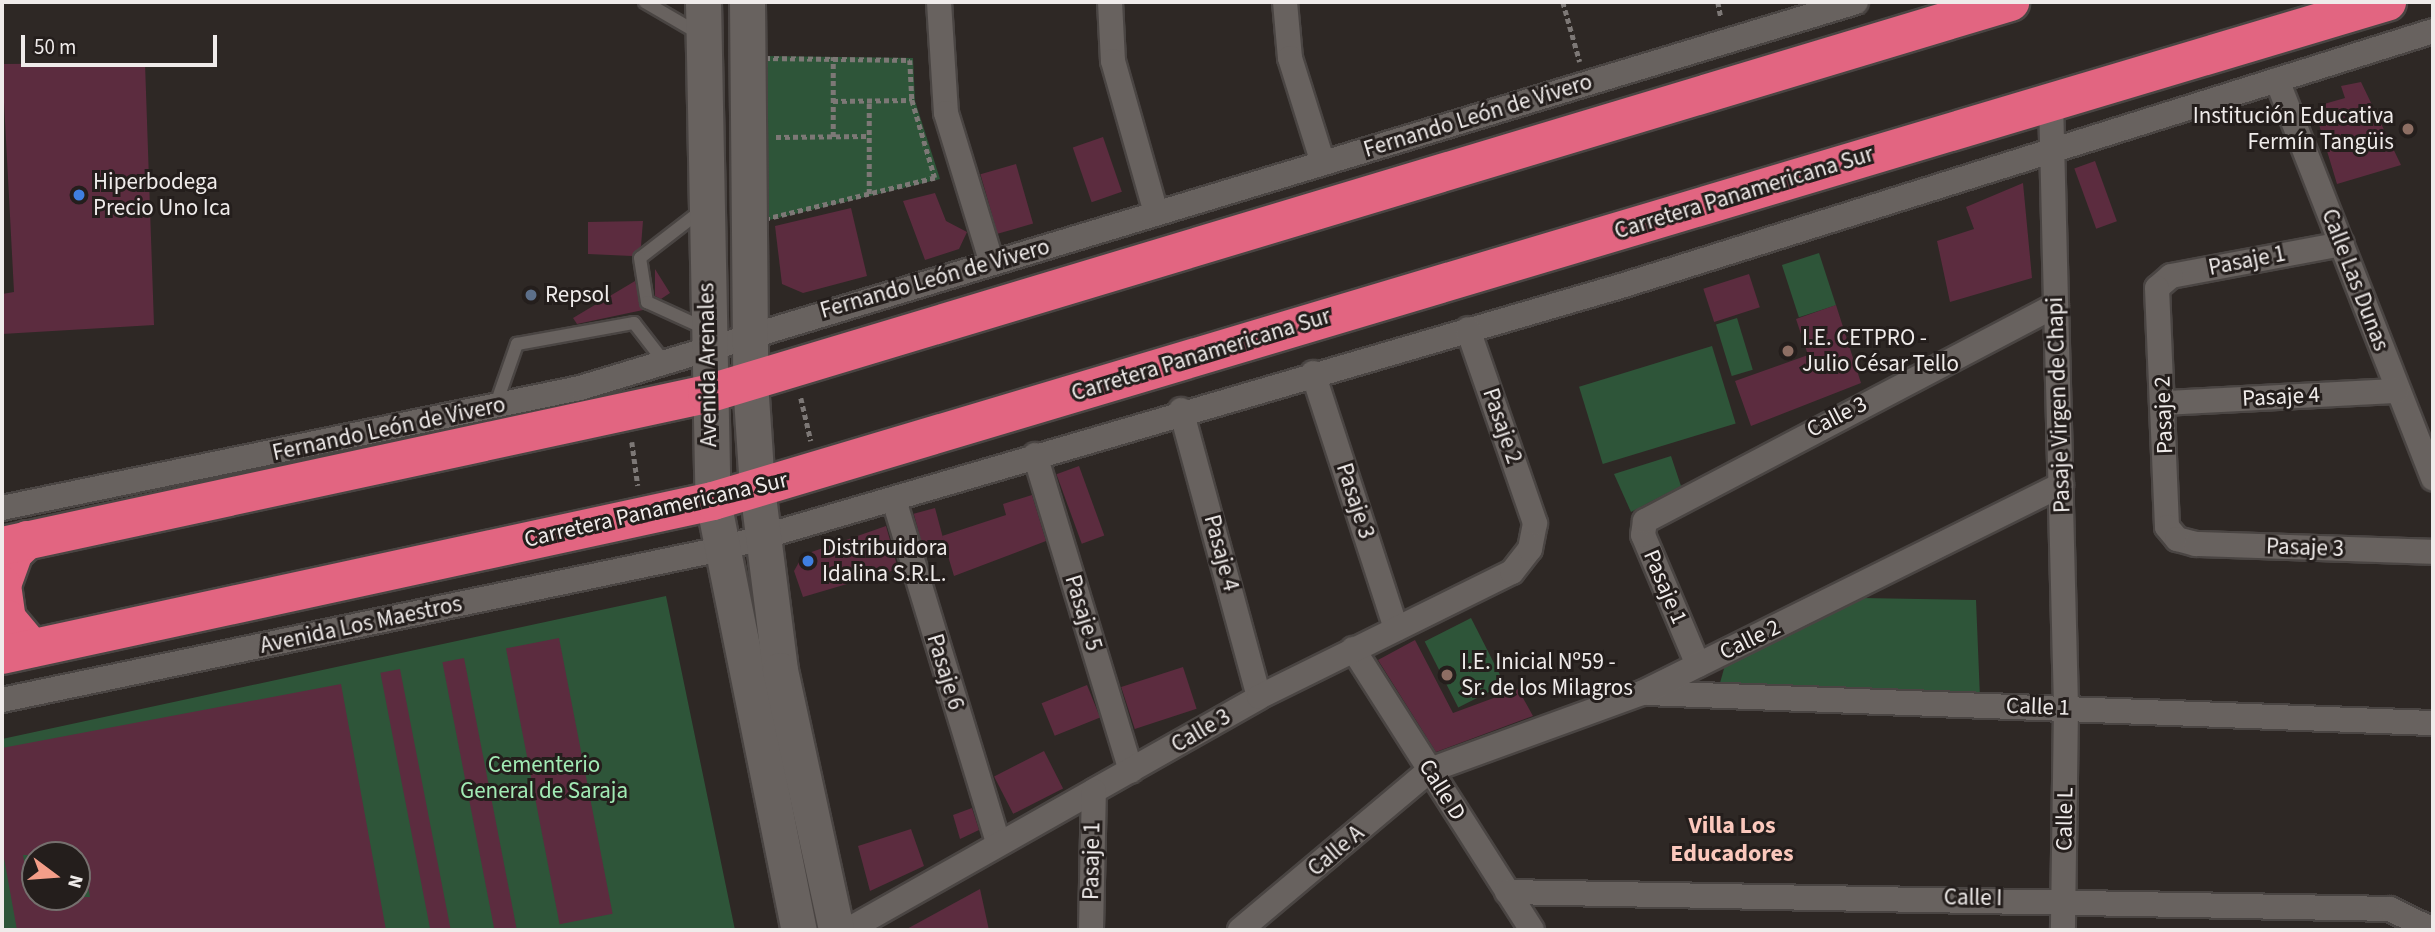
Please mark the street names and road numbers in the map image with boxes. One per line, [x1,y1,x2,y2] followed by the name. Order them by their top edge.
[1360,68,1596,164] street label: Fernando León de Vivero
[1611,140,1877,246] street label: Carretera Panamericana Sur
[2315,205,2395,355] street label: Calle Las Dunas
[817,233,1053,325] street label: Fernando León de Vivero
[2206,240,2288,282] street label: Pasaje 1
[693,283,723,447] street label: Avenida Arenales
[2041,297,2077,513] street label: Pasaje Virgen de Chapi
[1068,302,1334,408] street label: Carretera Panamericana Sur
[2149,376,2179,454] street label: Pasaje 2
[2241,381,2321,413] street label: Pasaje 4
[1476,385,1528,467] street label: Pasaje 2
[1802,390,1872,444] street label: Calle 3
[270,391,508,467] street label: Fernando León de Vivero
[1330,460,1380,542] street label: Pasaje 3
[522,466,790,554] street label: Carretera Panamericana Sur
[1198,512,1244,594] street label: Pasaje 4
[2266,533,2344,563] street label: Pasaje 3
[1637,546,1693,628] street label: Pasaje 1
[1058,572,1108,654] street label: Pasaje 5
[258,590,464,660] street label: Avenida Los Maestros
[1715,614,1785,666] street label: Calle 2
[920,631,970,713] street label: Pasaje 6
[2006,692,2070,722] street label: Calle 1
[1166,703,1236,759] street label: Calle 3
[1413,754,1471,826] street label: Calle D
[2051,787,2079,851] street label: Calle L
[1302,820,1370,882] street label: Calle A
[1078,822,1106,900] street label: Pasaje 1
[1944,884,2002,912] street label: Calle I

